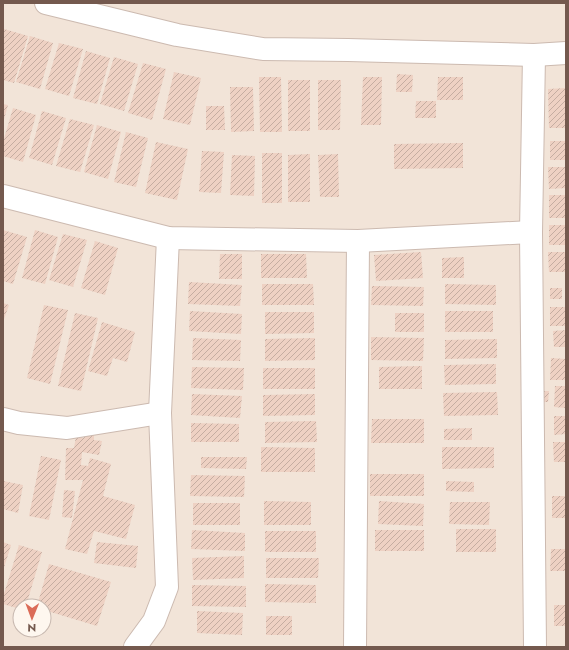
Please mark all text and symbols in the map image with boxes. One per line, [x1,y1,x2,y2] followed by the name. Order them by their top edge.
[12,598,52,638] north arrow
[27,620,36,636] text: N

